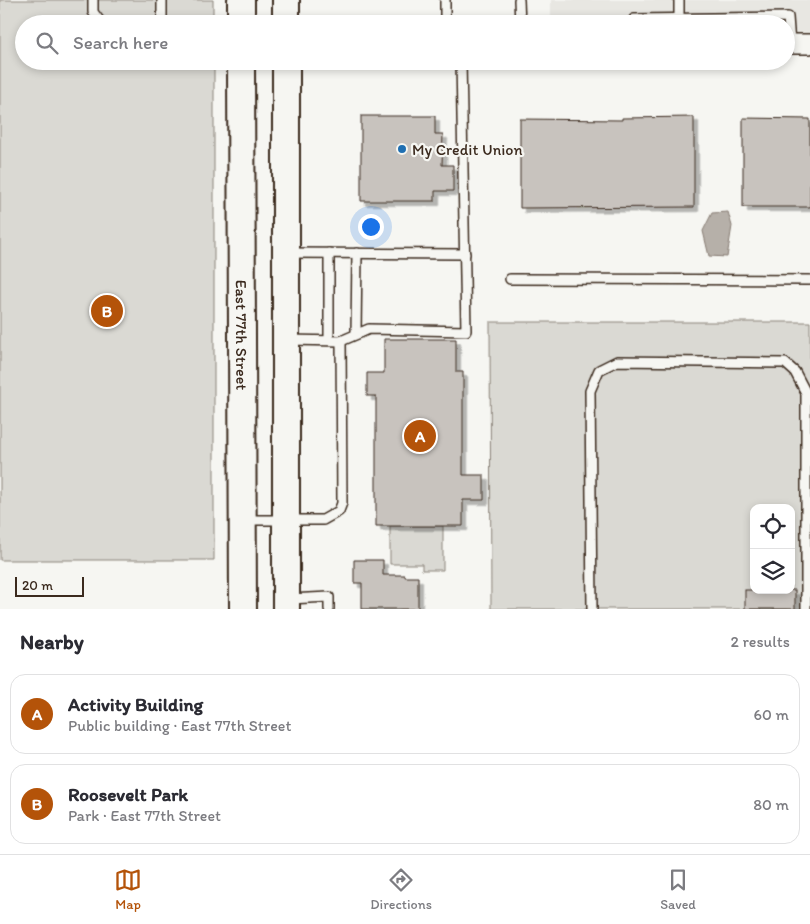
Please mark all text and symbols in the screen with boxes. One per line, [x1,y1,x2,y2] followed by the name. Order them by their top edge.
[15,15,795,70] search box
[33,29,61,57] icon: search
[73,31,168,54] text: Search here
[412,140,523,159] place label: My Credit Union
[396,143,408,155] marker: My Credit Union
[358,214,384,240] your location
[232,280,251,390] street label: East 77th Street
[91,292,123,330] pin: B
[404,417,436,455] pin: A
[750,504,795,594] map controls
[750,504,795,549] button: locate
[750,549,795,594] button: layers
[15,574,84,597] scale bar
[22,577,53,594] text: 20 m
[20,629,84,654] text: Nearby
[730,632,790,651] text: 2 results
[68,693,203,716] text: Activity Building
[32,705,42,724] text: A
[754,705,789,724] text: 60 m
[68,716,291,735] text: Public building · East 77th Street
[68,783,188,806] text: Roosevelt Park
[32,795,42,814] text: B
[753,795,789,814] text: 80 m
[68,806,221,825] text: Park · East 77th Street
[114,866,142,913] tab: Map
[370,866,432,913] tab: Directions
[660,866,696,913] tab: Saved

